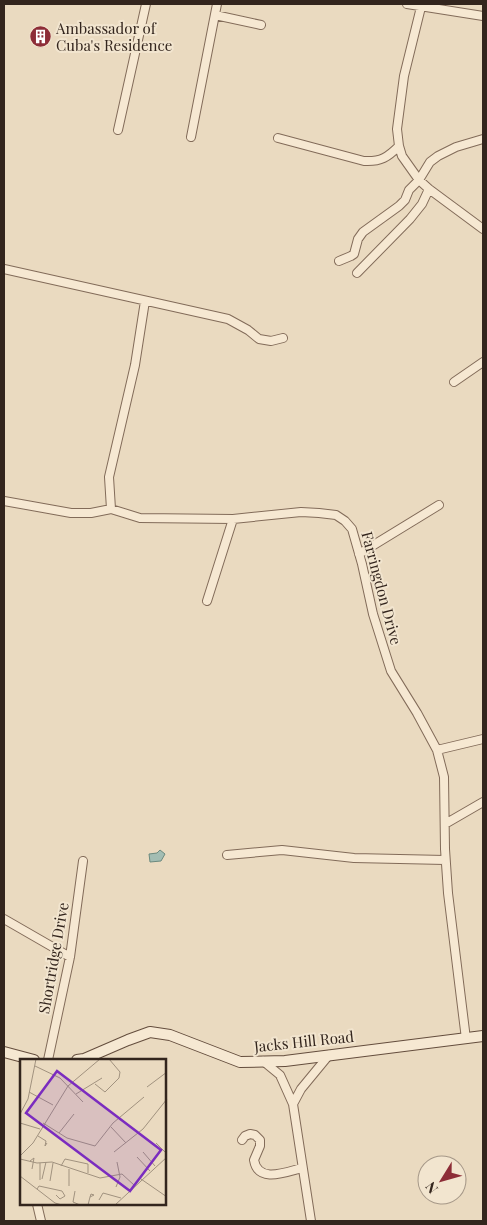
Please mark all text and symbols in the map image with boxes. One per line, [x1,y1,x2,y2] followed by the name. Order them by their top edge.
[55,18,172,55] place label: Ambassador of Cuba's Residence
[28,25,52,49] building icon: Ambassador of Cuba's Residence
[357,529,407,647] street label: Farringdon Drive
[33,901,73,1015] street label: Shortridge Drive
[252,1026,355,1056] street label: Jacks Hill Road
[20,1059,166,1205] inset map
[417,1155,467,1205] north arrow
[421,1178,442,1198] text: N

